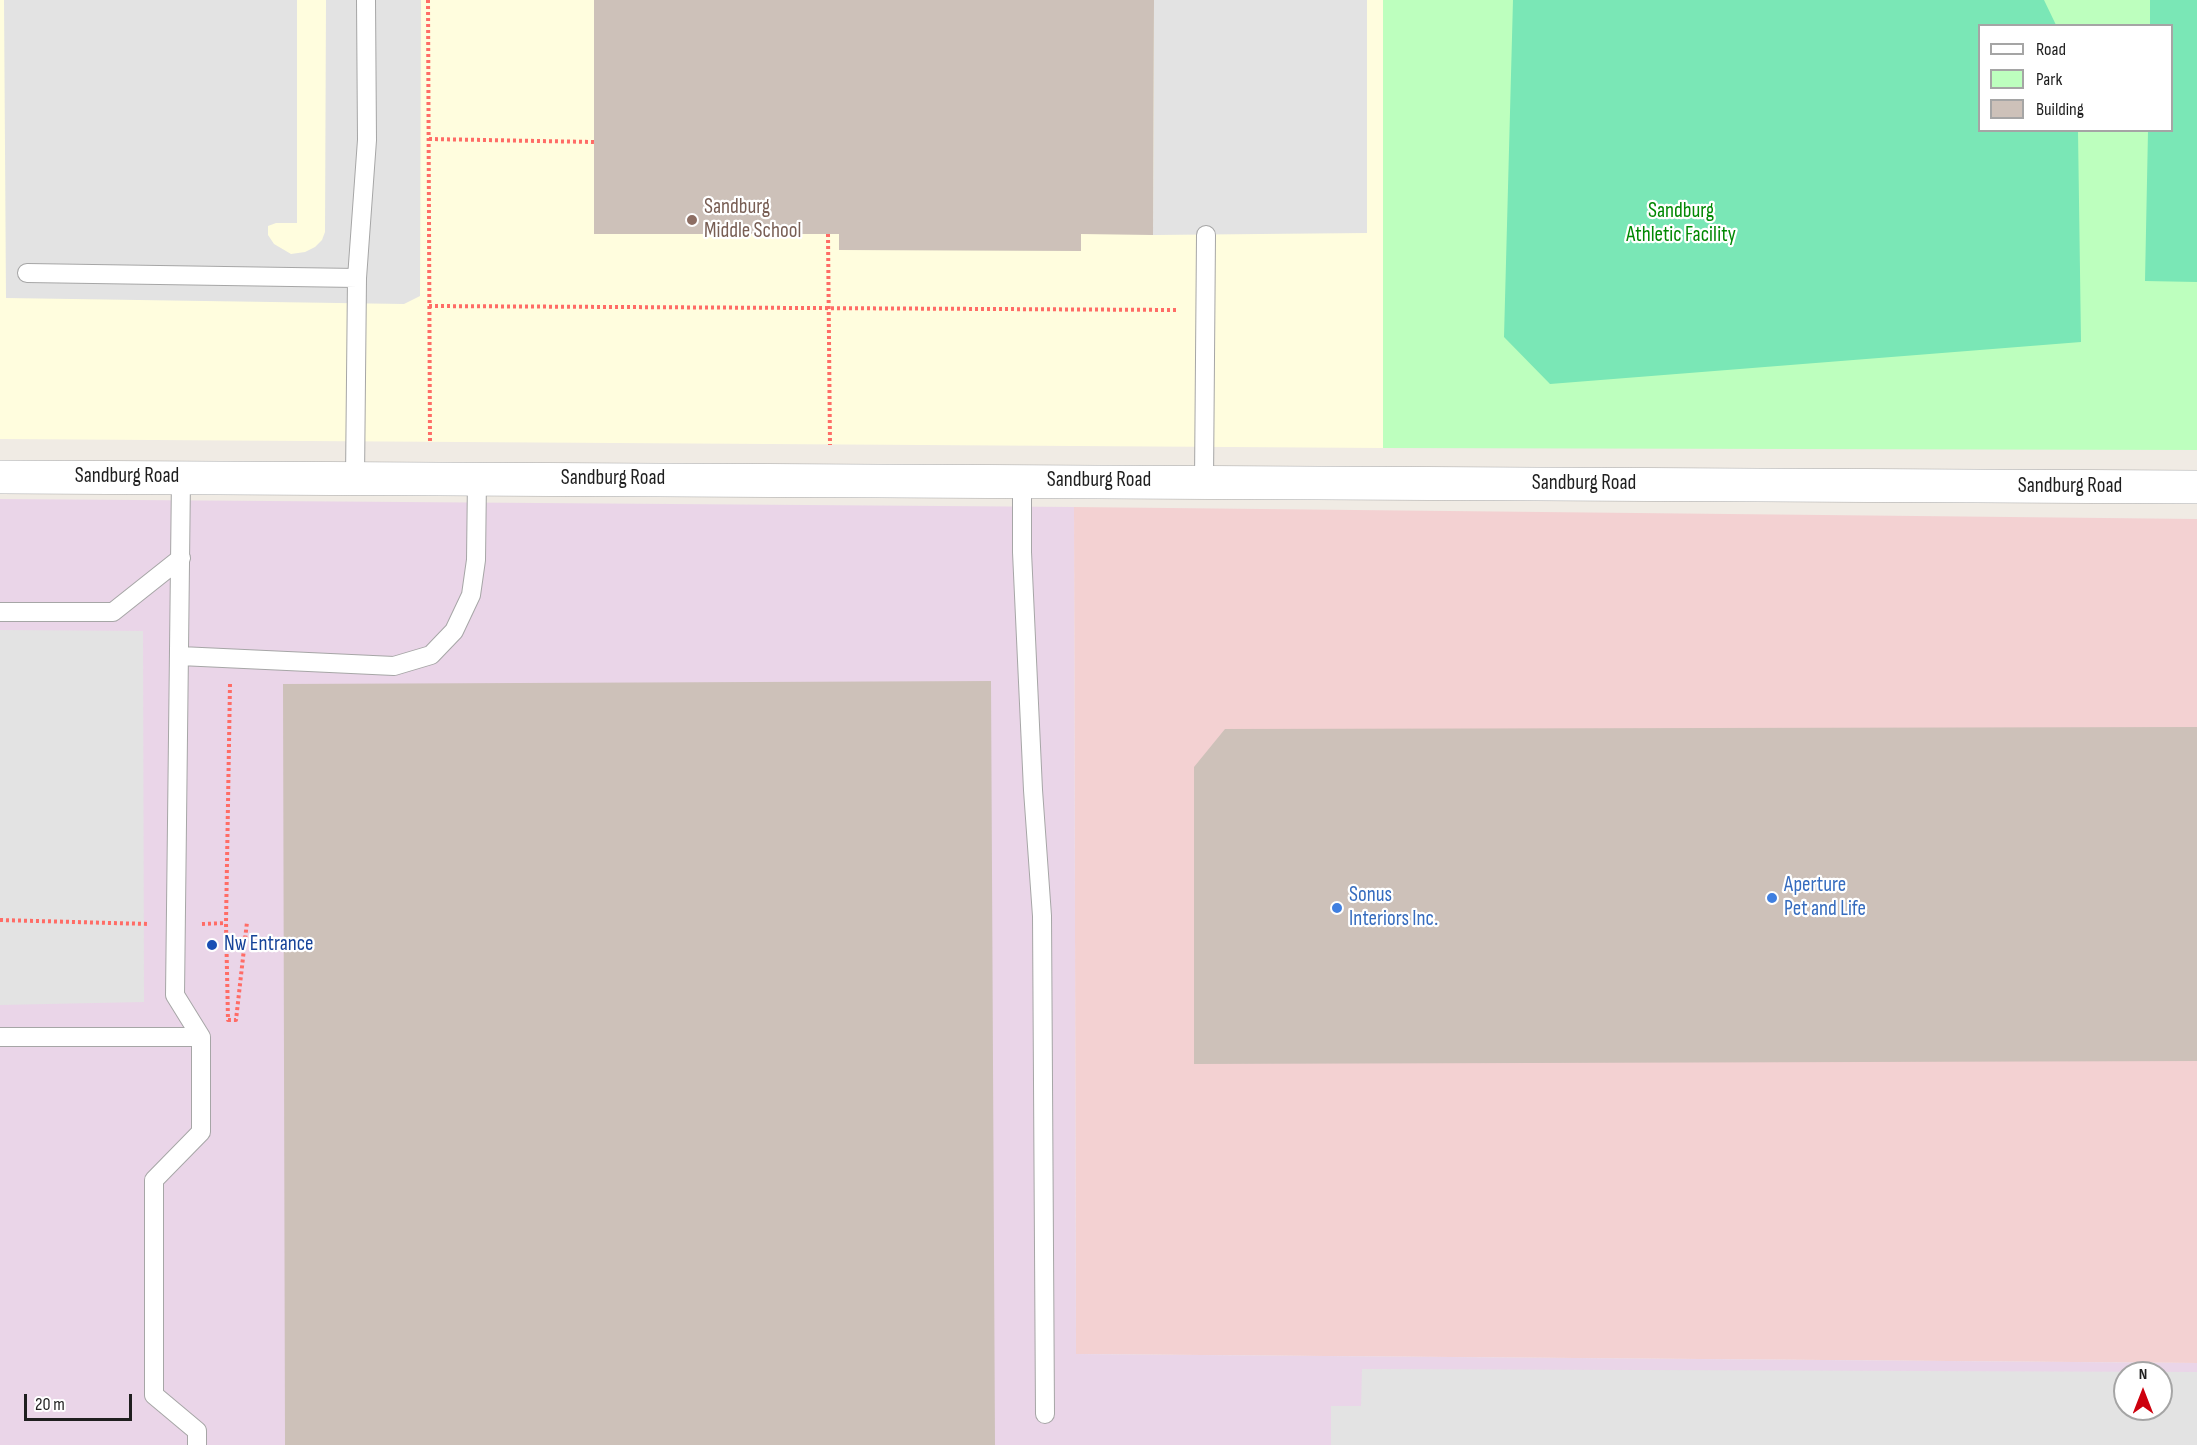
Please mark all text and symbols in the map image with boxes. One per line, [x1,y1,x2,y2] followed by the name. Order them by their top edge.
[1978,24,2173,132] legend
[2036,39,2066,60] text: Road
[2036,69,2062,90] text: Park
[2036,99,2084,120] text: Building
[704,195,801,245] place label: Sandburg Middle School
[1626,199,1736,249] park label: Sandburg Athletic Facility
[685,213,699,227] marker: Sandburg Middle School
[75,464,179,490] street label: Sandburg Road
[561,466,665,492] street label: Sandburg Road
[1047,468,1151,494] street label: Sandburg Road
[1532,471,1636,497] street label: Sandburg Road
[2018,474,2122,500] street label: Sandburg Road
[1784,873,1866,923] place label: Aperture Pet and Life
[1349,883,1438,933] place label: Sonus Interiors Inc.
[1765,891,1779,905] marker: Aperture Pet and Life
[1330,901,1344,915] marker: Sonus Interiors Inc.
[224,932,314,958] place label: Nw Entrance
[205,938,219,952] marker: Nw Entrance
[2113,1361,2173,1421] north arrow
[2139,1365,2147,1384] text: N
[27,1382,135,1420] scale bar
[35,1394,65,1415] text: 20 m

